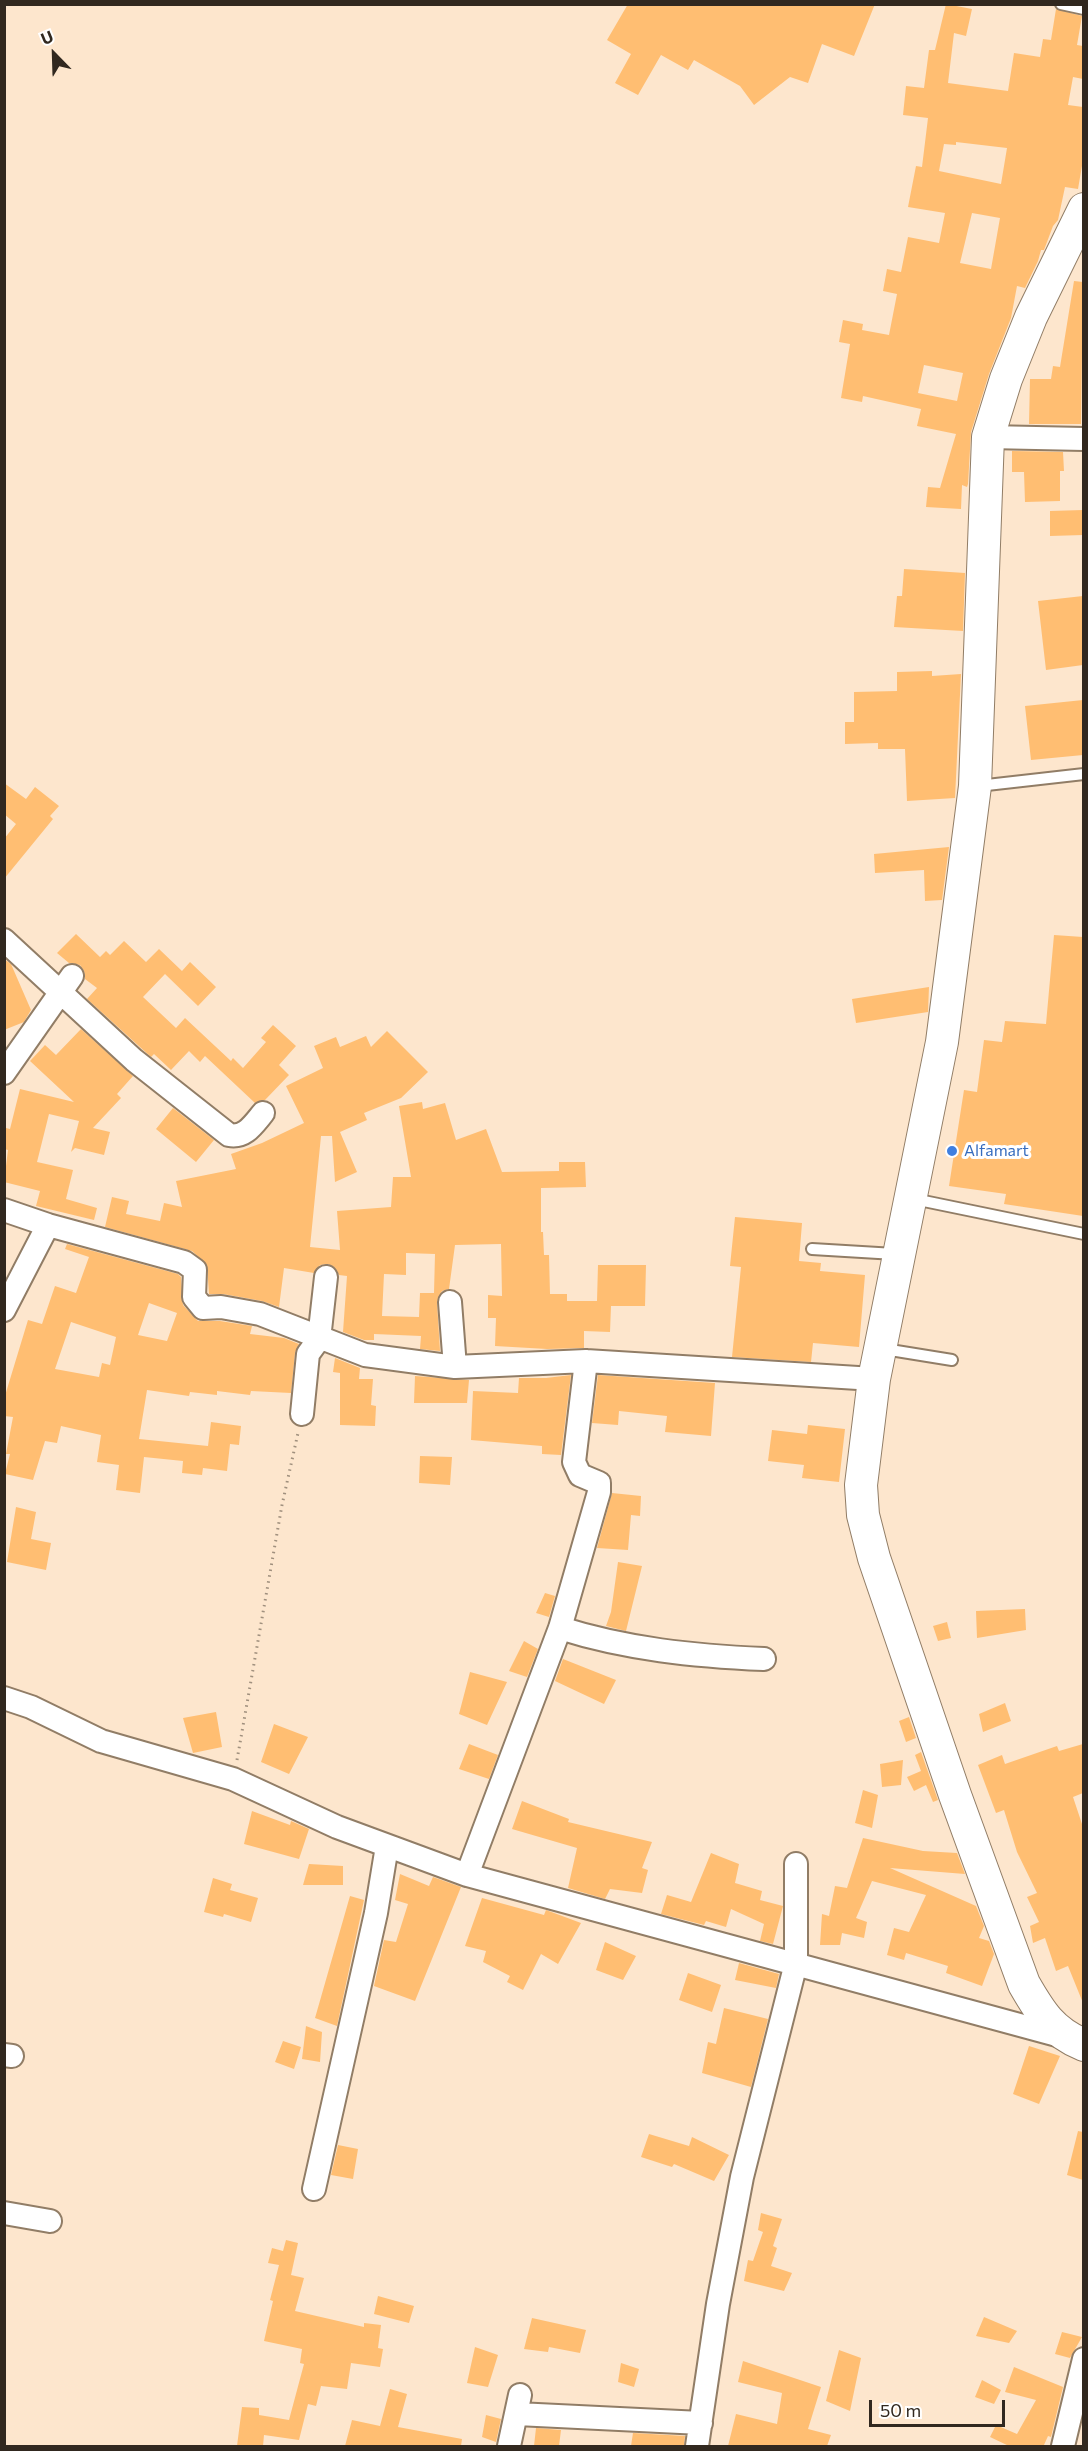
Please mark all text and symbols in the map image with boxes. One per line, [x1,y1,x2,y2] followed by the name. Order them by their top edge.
[24,24,84,84] north arrow
[38,26,56,48] text: U
[964,1141,1029,1161] place label: Alfamart
[945,1144,959,1158] marker: Alfamart
[872,2388,1008,2426] scale bar
[880,2399,921,2421] text: 50 m

